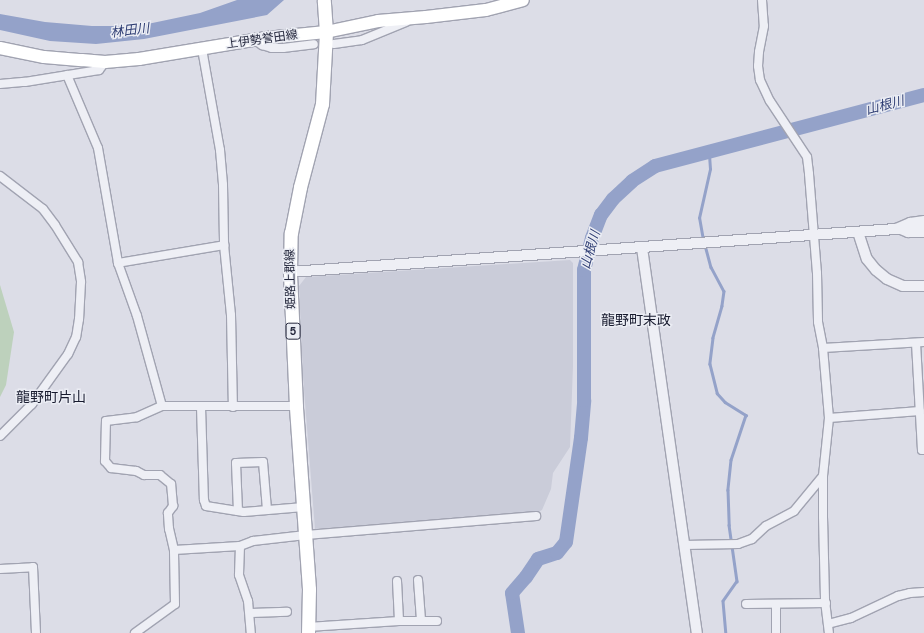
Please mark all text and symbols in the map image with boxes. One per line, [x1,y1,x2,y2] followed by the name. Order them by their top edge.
[110,21,150,41] water label: 林田川
[225,28,299,52] street label: 上伊勢誉田線
[864,93,906,119] water label: 山根川
[578,229,604,271] water label: 山根川
[283,249,299,309] street label: 姫路上郡線
[601,312,671,328] district label: 龍野町末政
[285,322,301,340] road number: 5
[16,389,86,405] district label: 龍野町片山

